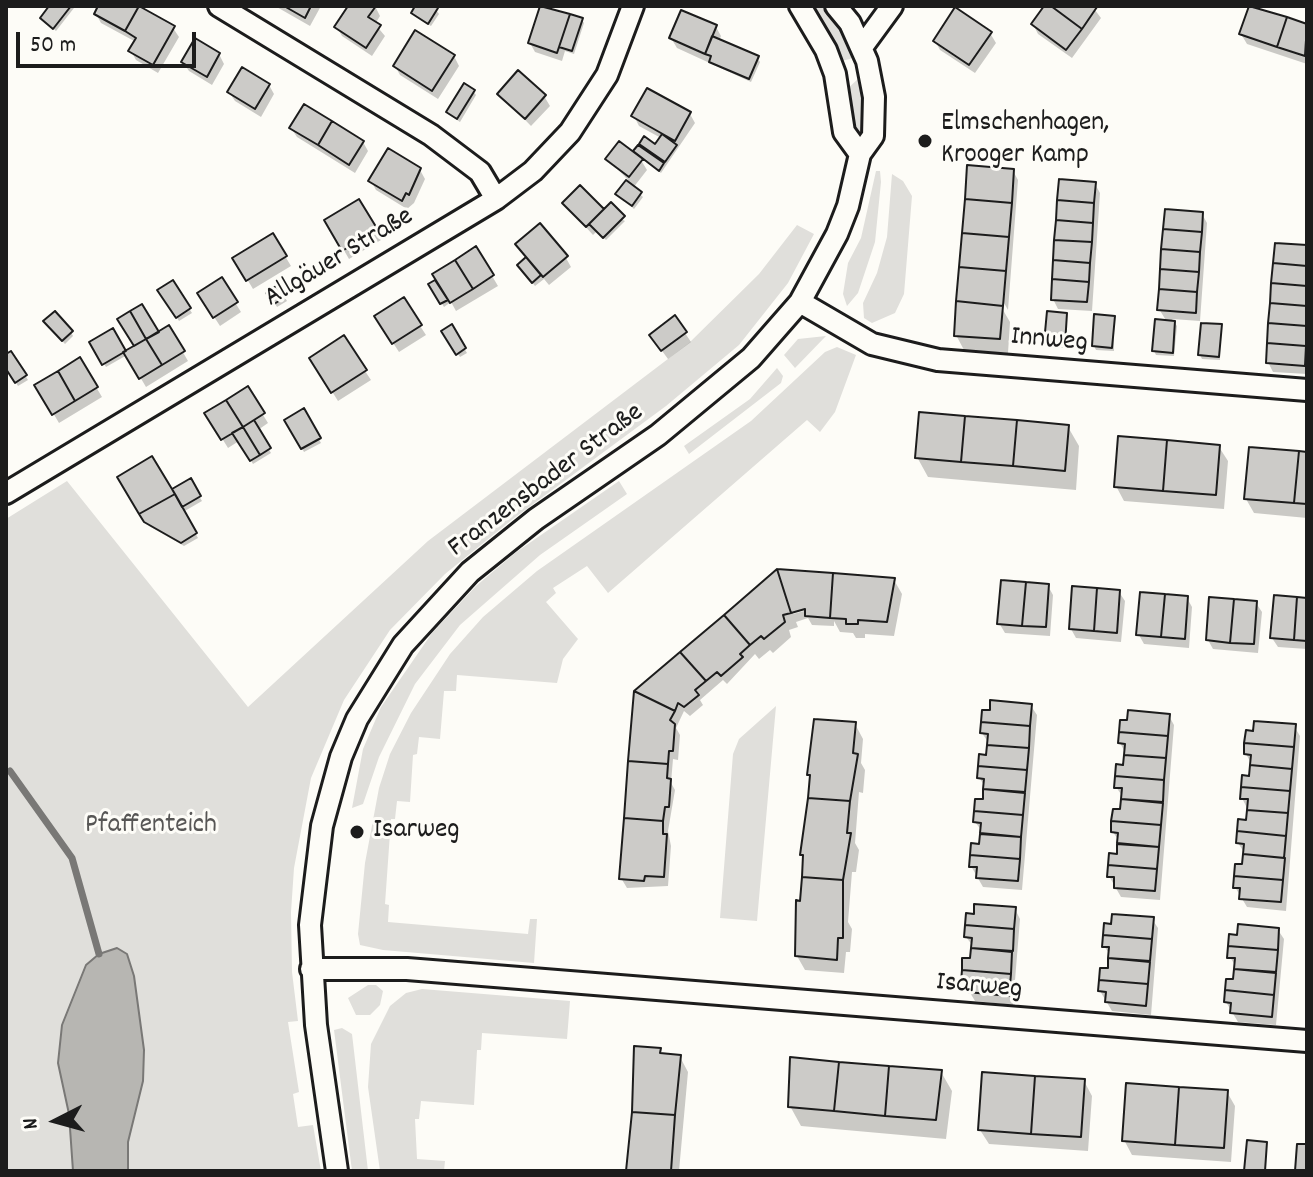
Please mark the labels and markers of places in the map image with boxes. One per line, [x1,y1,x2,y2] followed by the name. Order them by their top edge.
[941,108,1110,174] place label: Elmschenhagen, Krooger Kamp
[916,132,934,150] marker: Elmschenhagen, Krooger Kamp
[373,815,460,849] place label: Isarweg
[348,823,366,841] marker: Isarweg

